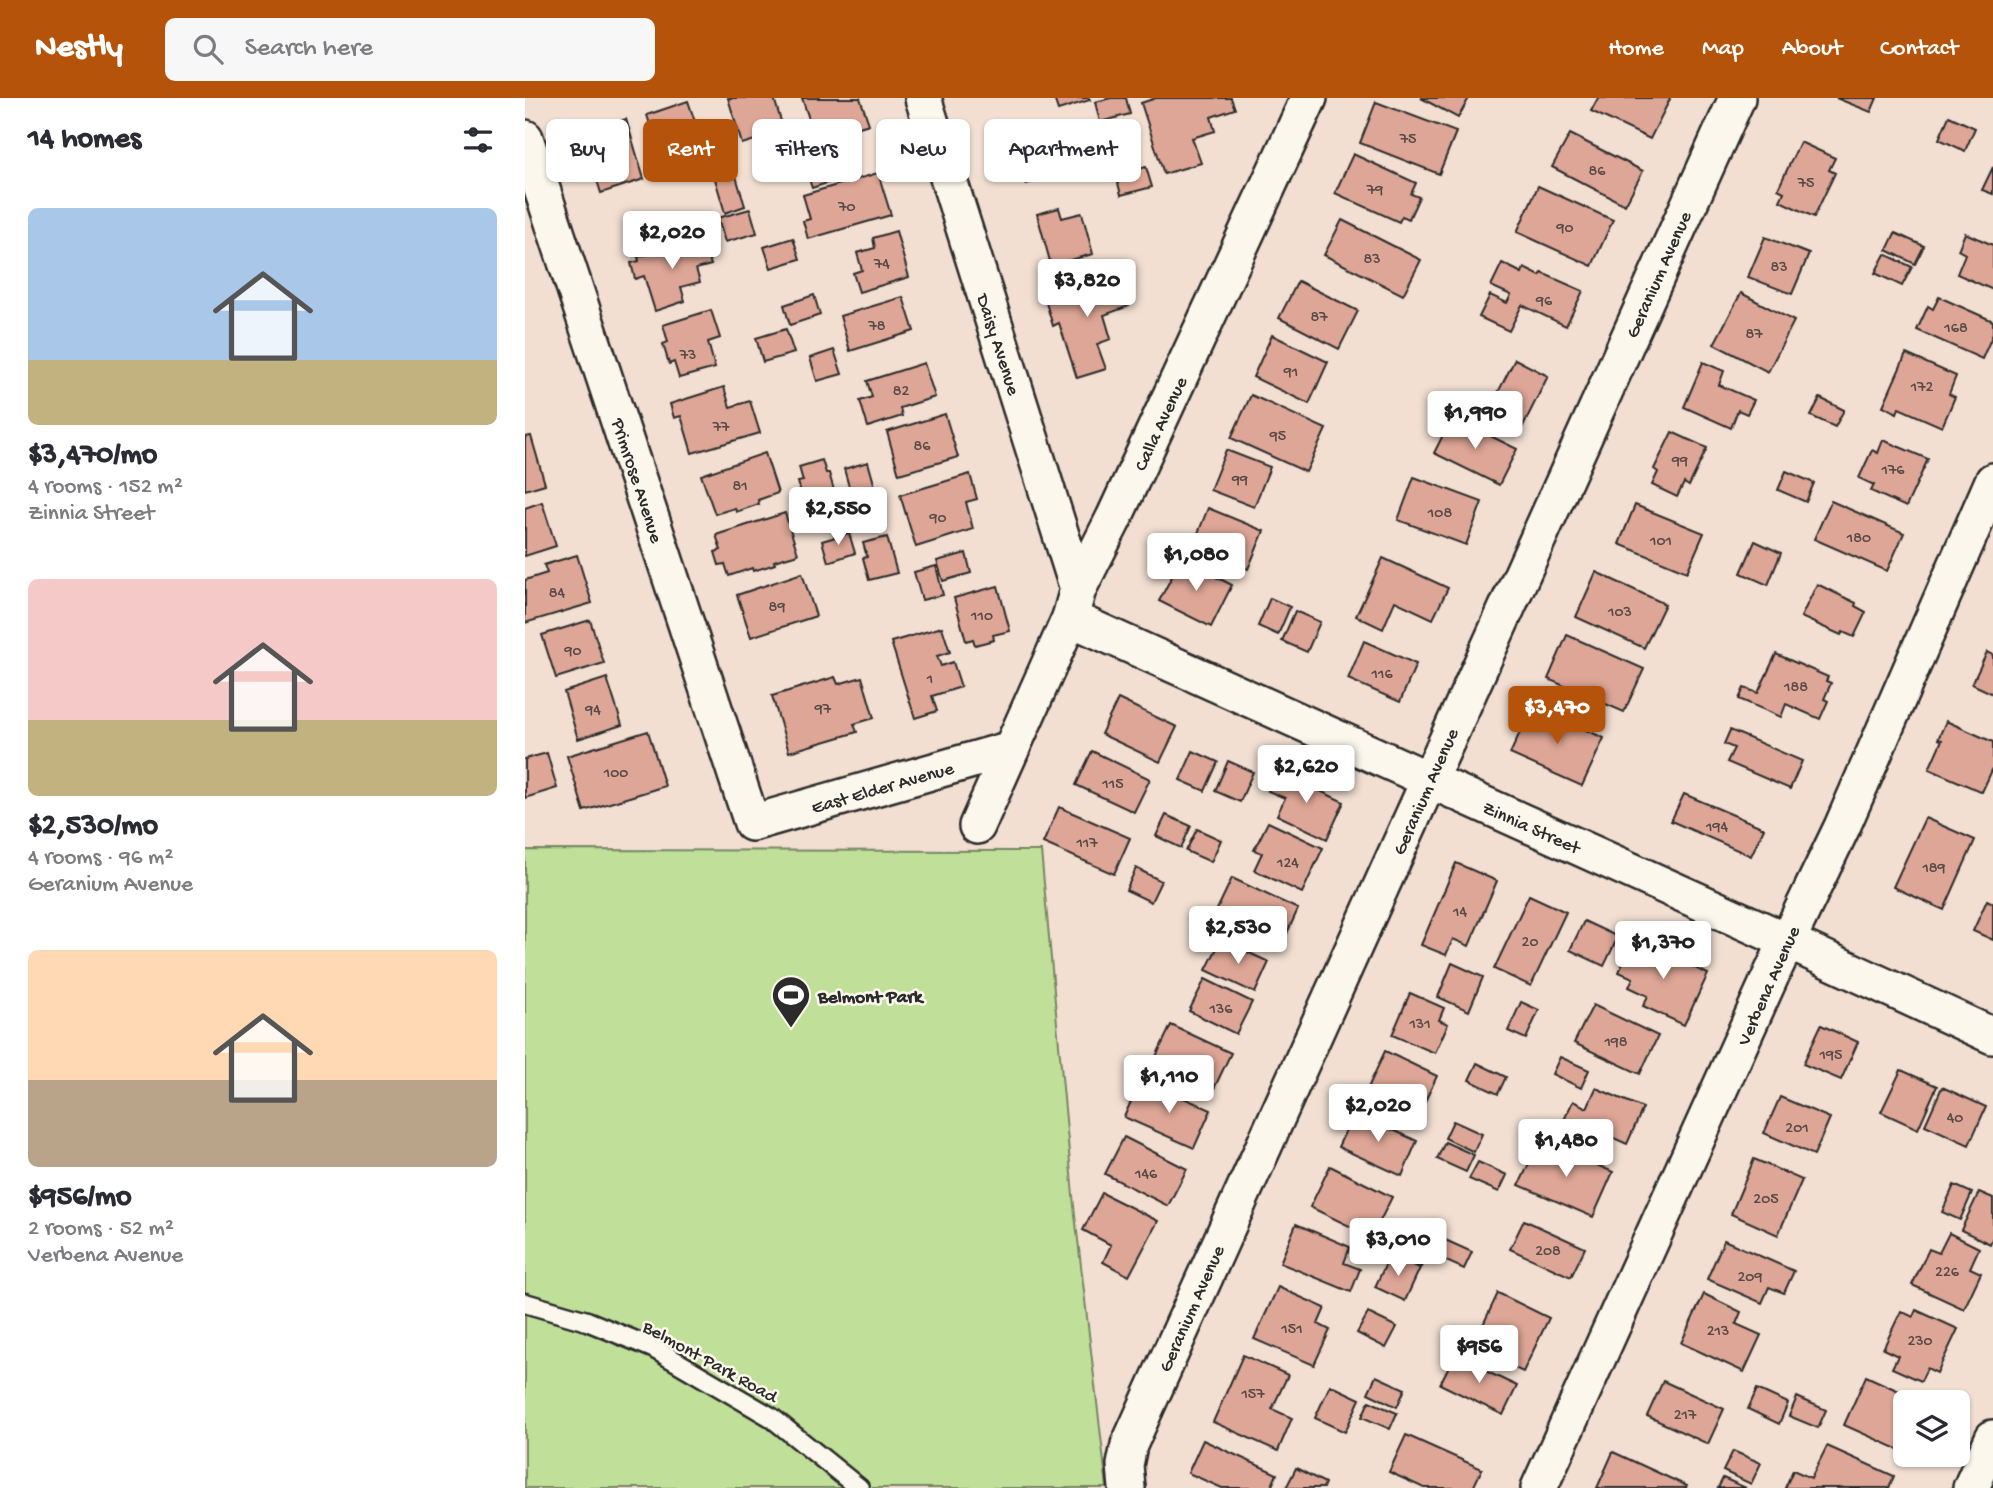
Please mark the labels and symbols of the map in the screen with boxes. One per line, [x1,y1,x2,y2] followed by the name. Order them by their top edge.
[1399,131,1416,150] house number: 75
[1589,163,1606,182] house number: 86
[1797,175,1814,194] house number: 75
[1366,182,1383,201] house number: 79
[837,199,856,218] house number: 70
[1622,208,1698,342] street label: Geranium Avenue
[615,212,729,271] pin: $2,020
[1555,220,1574,239] house number: 90
[1363,251,1381,270] house number: 83
[873,256,890,275] house number: 74
[1770,259,1788,278] house number: 83
[1030,260,1144,319] pin: $3,820
[969,290,1024,399] street label: Daisy Avenue
[1535,293,1553,312] house number: 96
[1310,309,1328,328] house number: 87
[867,318,886,337] house number: 78
[1943,320,1968,339] house number: 168
[1745,326,1763,345] house number: 87
[679,347,696,366] house number: 73
[1283,364,1298,383] house number: 91
[1130,373,1194,475] street label: Calla Avenue
[1910,379,1933,398] house number: 172
[893,383,909,402] house number: 82
[1418,392,1532,451] pin: $1,990
[604,415,667,547] street label: Primrose Avenue
[712,419,730,438] house number: 77
[1269,428,1286,447] house number: 95
[914,438,931,457] house number: 86
[1671,453,1688,472] house number: 99
[1881,462,1905,481] house number: 176
[1231,472,1248,491] house number: 99
[732,478,748,497] house number: 81
[781,488,895,547] pin: $2,550
[1427,505,1452,524] house number: 108
[928,510,947,529] house number: 90
[1846,530,1871,549] house number: 180
[1139,533,1253,593] pin: $1,080
[1649,533,1672,552] house number: 101
[549,585,566,604] house number: 84
[769,599,785,618] house number: 89
[1607,604,1632,623] house number: 103
[970,608,993,627] house number: 110
[563,643,582,662] house number: 90
[1370,666,1393,685] house number: 116
[926,671,933,690] house number: 1
[1783,679,1808,698] house number: 188
[1500,686,1614,746] pin: $3,470
[814,701,832,720] house number: 97
[584,702,601,721] house number: 94
[1389,725,1465,859] street label: Geranium Avenue
[1249,746,1363,805] pin: $2,620
[809,758,957,821] street label: East Elder Avenue
[603,765,628,784] house number: 100
[1101,776,1124,795] house number: 115
[1478,797,1585,862] street label: Zinnia Street
[1705,819,1728,838] house number: 194
[1075,835,1098,854] house number: 117
[1276,855,1299,874] house number: 124
[1921,860,1946,879] house number: 189
[1452,904,1467,923] house number: 14
[1181,906,1295,966] pin: $2,530
[1606,922,1720,981] pin: $1,370
[1733,923,1807,1051] street label: Verbena Avenue
[1522,934,1538,953] house number: 20
[770,974,812,1029] sports icon: Belmont Park
[817,987,925,1010] place label: Belmont Park
[1209,1001,1233,1020] house number: 136
[1408,1016,1431,1035] house number: 131
[1603,1034,1628,1053] house number: 198
[1819,1047,1842,1066] house number: 195
[1112,1056,1226,1115] pin: $1,110
[1321,1084,1435,1144] pin: $2,020
[1947,1110,1963,1129] house number: 40
[1509,1119,1623,1179] pin: $1,480
[1785,1120,1809,1139] house number: 201
[1134,1166,1158,1185] house number: 146
[1753,1191,1779,1210] house number: 205
[1341,1218,1455,1278] pin: $3,010
[1155,1242,1231,1376] street label: Geranium Avenue
[1535,1243,1561,1262] house number: 208
[1935,1264,1960,1283] house number: 226
[1738,1269,1762,1288] house number: 209
[637,1316,782,1411] street label: Belmont Park Road
[1280,1321,1303,1340] house number: 151
[1707,1323,1729,1342] house number: 213
[1438,1326,1520,1385] pin: $956
[1907,1333,1933,1352] house number: 230
[1240,1386,1265,1405] house number: 157
[1674,1407,1697,1426] house number: 217

